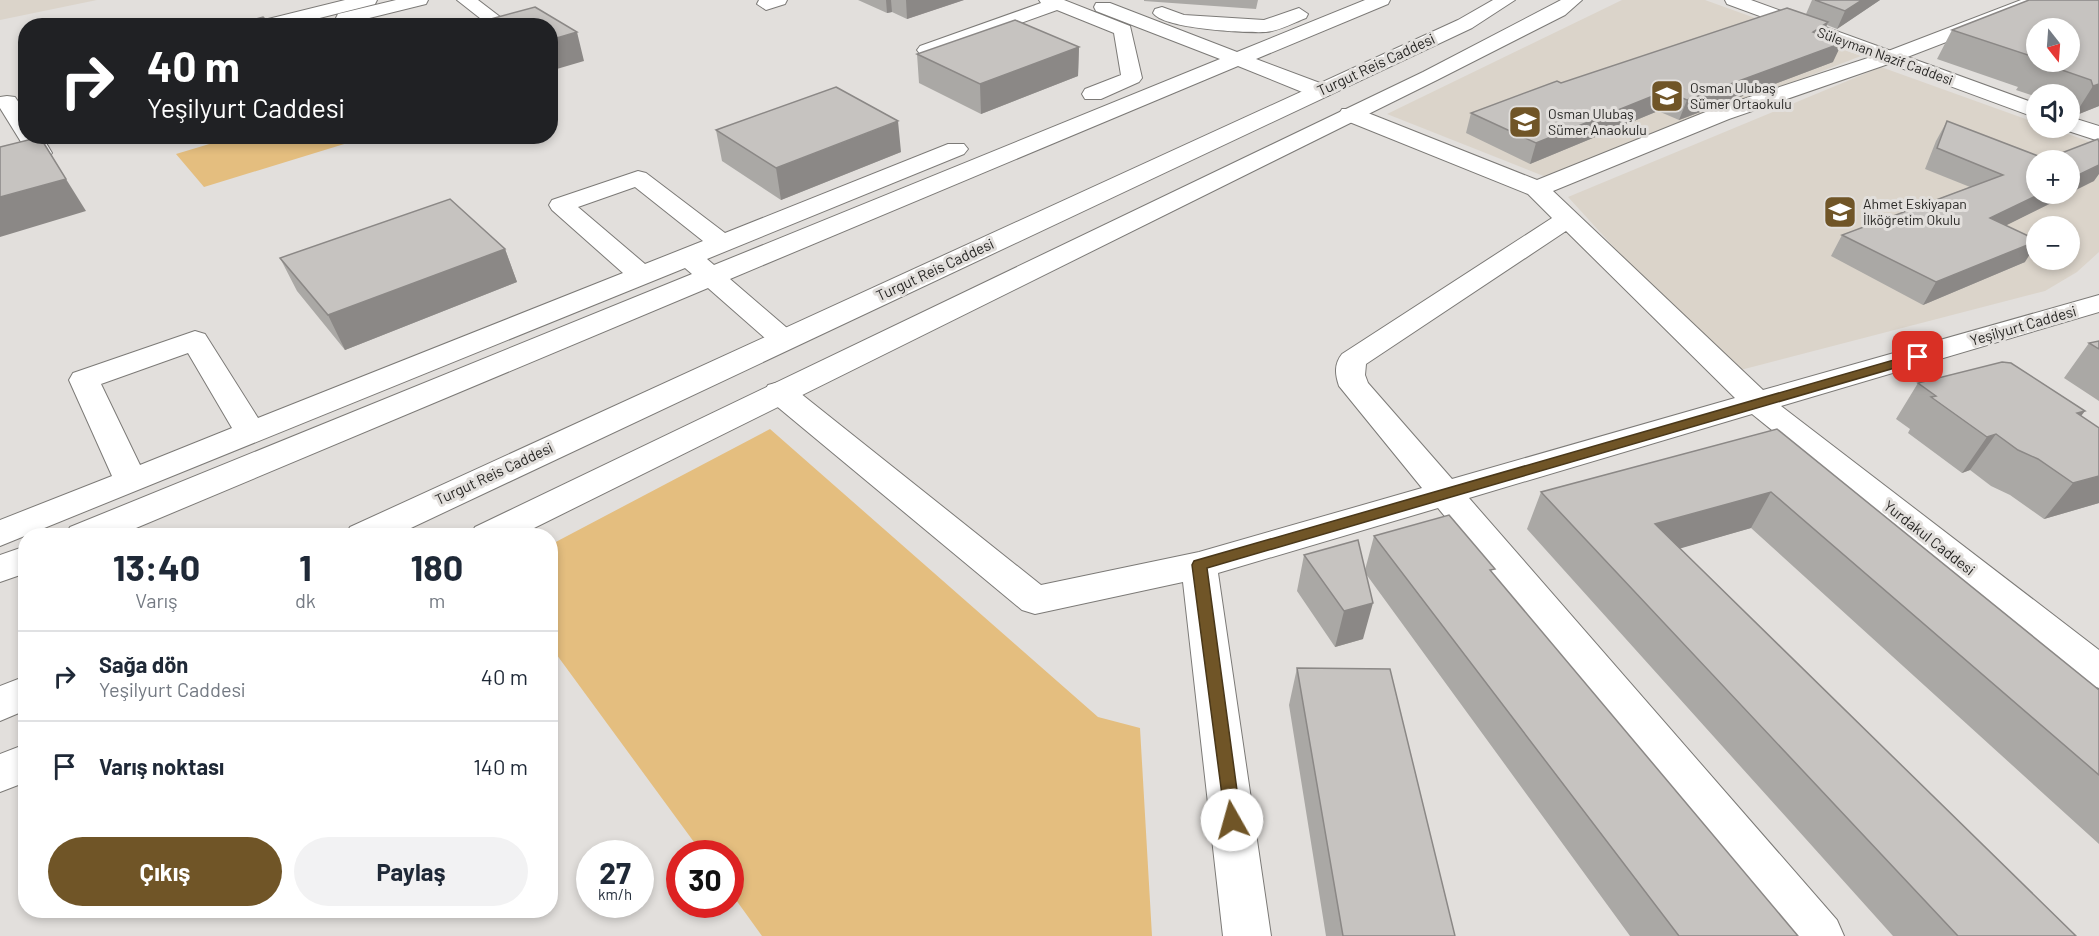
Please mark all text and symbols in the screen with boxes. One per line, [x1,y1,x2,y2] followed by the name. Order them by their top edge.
[2026,18,2080,72] north arrow
[2026,18,2080,270] map controls
[1815,23,1955,88] street label: Süleyman Nazif Caddesi
[1314,29,1437,99] street label: Turgut Reis Caddesi
[147,40,240,90] text: 40 m
[48,42,126,120] icon: right
[1649,78,1685,114] school or university icon: Osman Ulubaş Sümer Ortaokulu
[1690,79,1792,112] place label: Osman Ulubaş Sümer Ortaokulu
[2026,84,2080,138] button: sound
[147,91,344,123] text: Yeşilyurt Caddesi
[1507,104,1543,140] school or university icon: Osman Ulubaş Sümer Anaokulu
[1548,105,1647,138] place label: Osman Ulubaş Sümer Anaokulu
[2026,150,2080,204] button: +
[1822,194,1858,230] school or university icon: Ahmet Eskiyapan İlköğretim Okulu
[1863,195,1967,228] place label: Ahmet Eskiyapan İlköğretim Okulu
[2026,216,2080,270] button: −
[873,234,996,304] street label: Turgut Reis Caddesi
[1968,301,2078,349] street label: Yeşilyurt Caddesi
[1892,331,1943,382] pin
[1901,340,1934,373] icon: arrive
[432,438,555,508] street label: Turgut Reis Caddesi
[1880,496,1979,578] street label: Yurdakul Caddesi
[113,545,200,588] text: 13:40
[299,545,312,588] text: 1
[411,545,463,588] text: 180
[135,588,178,612] text: Varış
[295,588,316,612] text: dk
[429,588,445,612] text: m
[99,651,188,677] text: Sağa dön
[48,660,81,693] icon: right
[481,663,528,689] text: 40 m
[99,677,245,701] text: Yeşilyurt Caddesi
[48,750,81,783] icon: arrive
[99,753,224,779] text: Varış noktası
[473,753,528,779] text: 140 m
[1200,788,1264,852] position arrow
[48,837,282,906] button: Çıkış
[294,837,528,906] button: Paylaş
[666,840,744,918] speed limit sign: 30
[599,854,631,890] text: 27
[598,885,632,903] text: km/h

